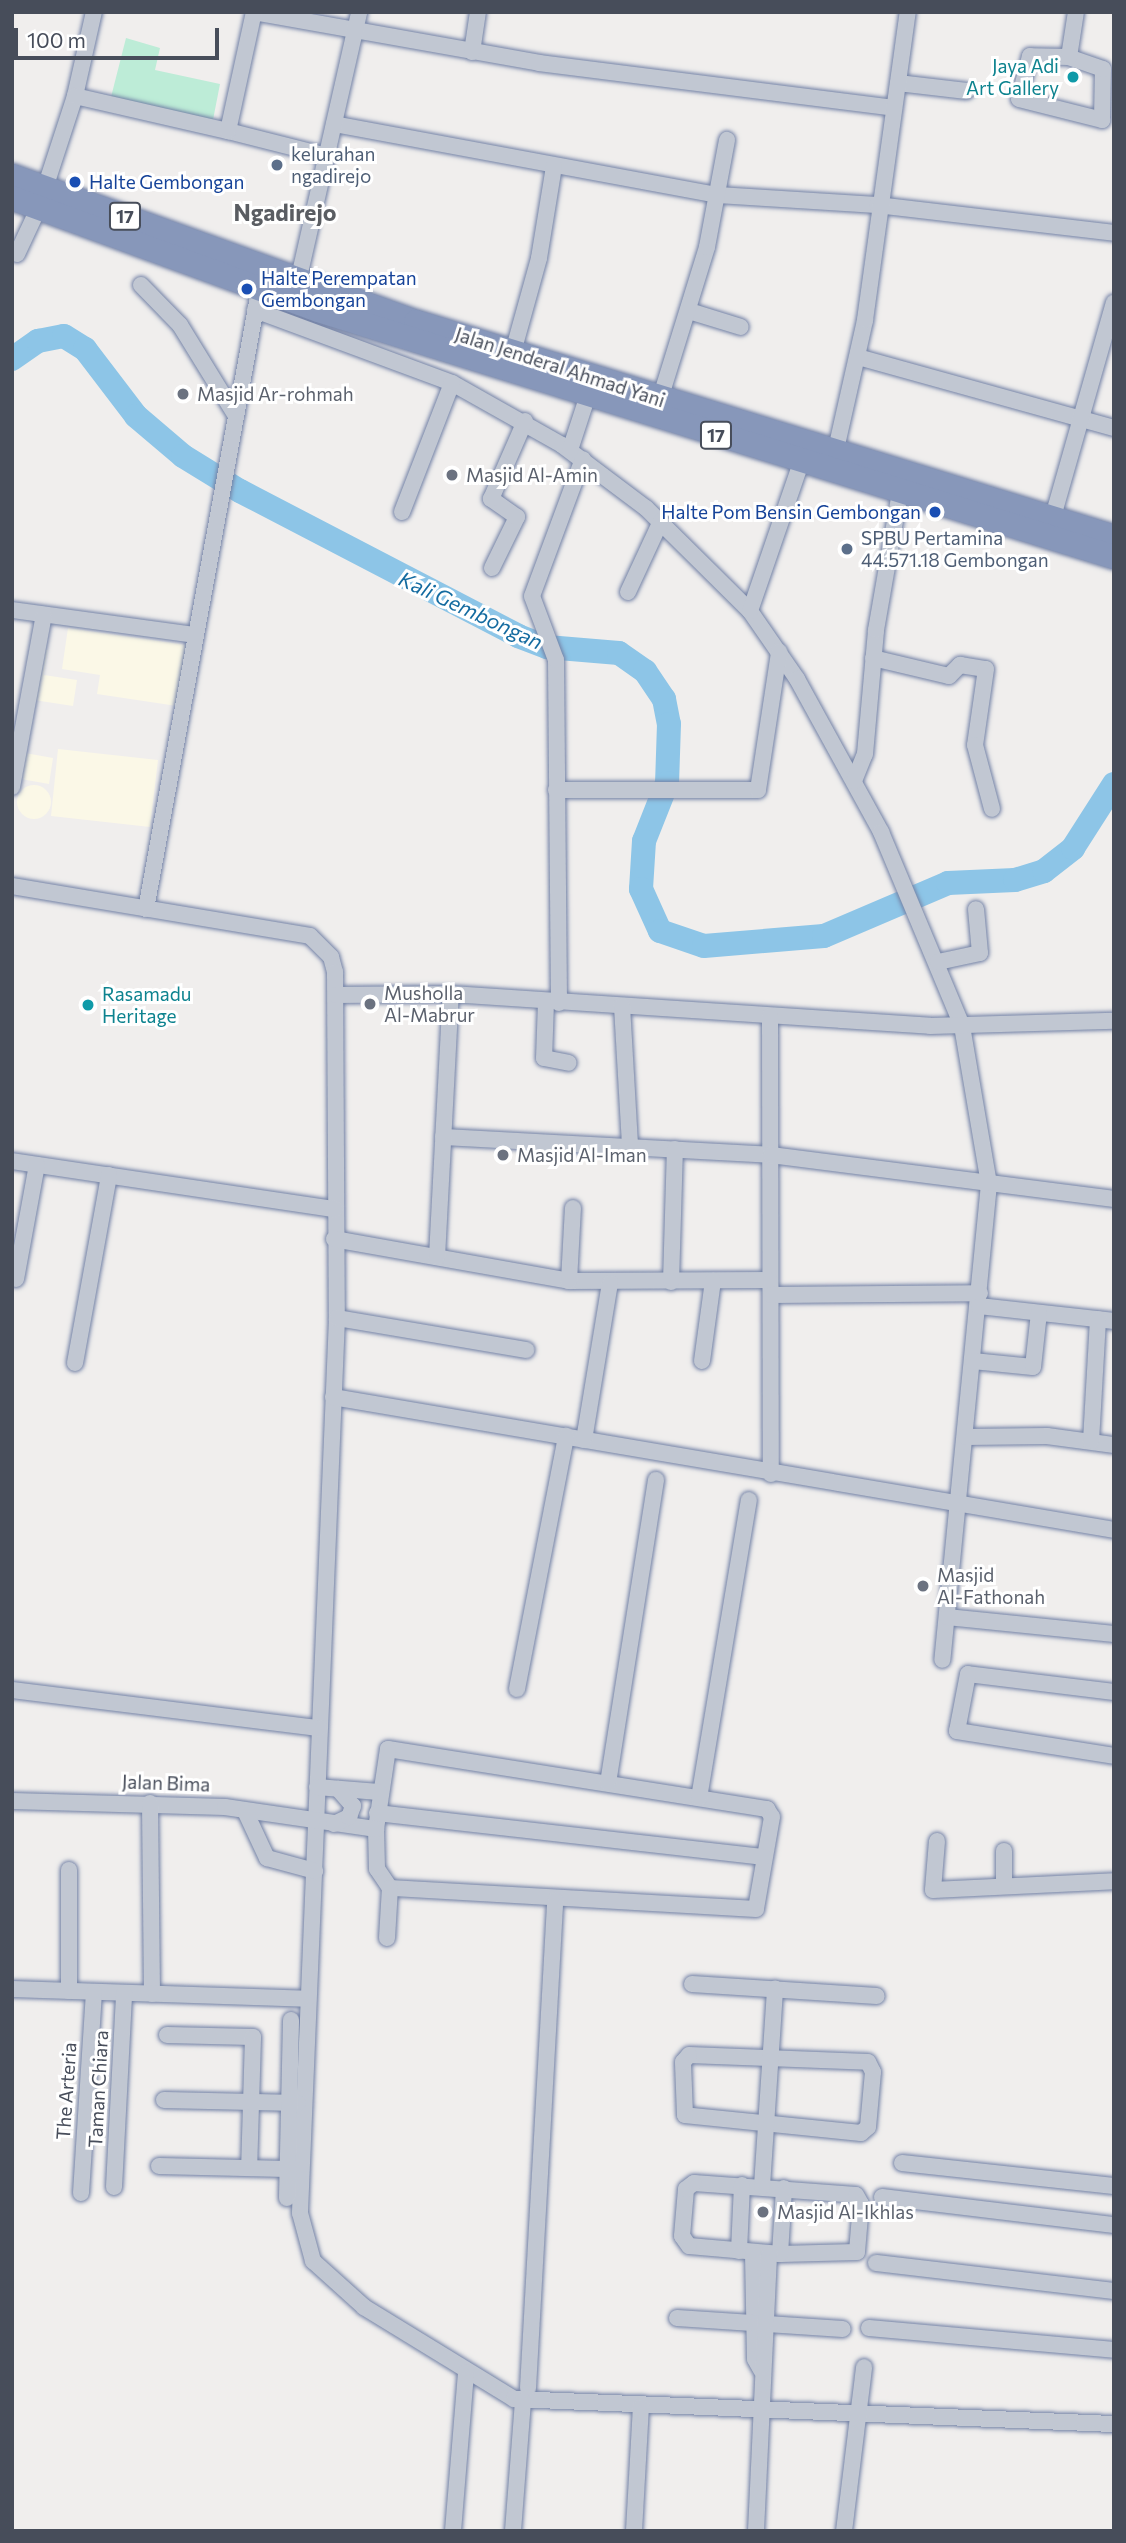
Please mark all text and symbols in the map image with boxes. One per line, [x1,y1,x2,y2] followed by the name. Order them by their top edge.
[18,14,222,58] scale bar
[27,27,86,52] text: 100 m
[966,55,1059,99] place label: Jaya Adi Art Gallery
[1065,69,1081,85] marker: Jaya Adi Art Gallery
[291,143,375,187] place label: kelurahan ngadirejo
[269,157,285,173] marker: kelurahan ngadirejo
[89,171,244,193] place label: Halte Gembongan
[67,174,83,190] marker: Halte Gembongan
[233,198,337,226] district label: Ngadirejo
[108,202,142,230] road number: 17
[261,267,417,311] place label: Halte Perempatan Gembongan
[239,281,255,297] marker: Halte Perempatan Gembongan
[452,322,668,412] street label: Jalan Jenderal Ahmad Yani
[197,383,354,405] place label: Masjid Ar-rohmah
[175,386,191,402] marker: Masjid Ar-rohmah
[698,421,734,450] road number: 17
[466,464,598,486] place label: Masjid Al-Amin
[444,467,460,483] marker: Masjid Al-Amin
[661,501,921,523] place label: Halte Pom Bensin Gembongan
[927,504,943,520] marker: Halte Pom Bensin Gembongan
[861,527,1049,571] place label: SPBU Pertamina 44.571.18 Gembongan
[839,541,855,557] marker: SPBU Pertamina 44.571.18 Gembongan
[395,566,547,654] water label: Kali Gembongan
[384,982,475,1026] place label: Musholla Al-Mabrur
[102,983,191,1027] place label: Rasamadu Heritage
[362,996,378,1012] marker: Musholla Al-Mabrur
[80,997,96,1013] marker: Rasamadu Heritage
[517,1144,647,1166] place label: Masjid Al-Iman
[495,1147,511,1163] marker: Masjid Al-Iman
[937,1564,1045,1608] place label: Masjid Al-Fathonah
[915,1578,931,1594] marker: Masjid Al-Fathonah
[121,1770,211,1796] street label: Jalan Bima
[84,2030,112,2148] street label: Taman Chiara
[51,2042,81,2140] street label: The Arteria
[777,2201,914,2223] place label: Masjid Al-Ikhlas
[755,2204,771,2220] marker: Masjid Al-Ikhlas

